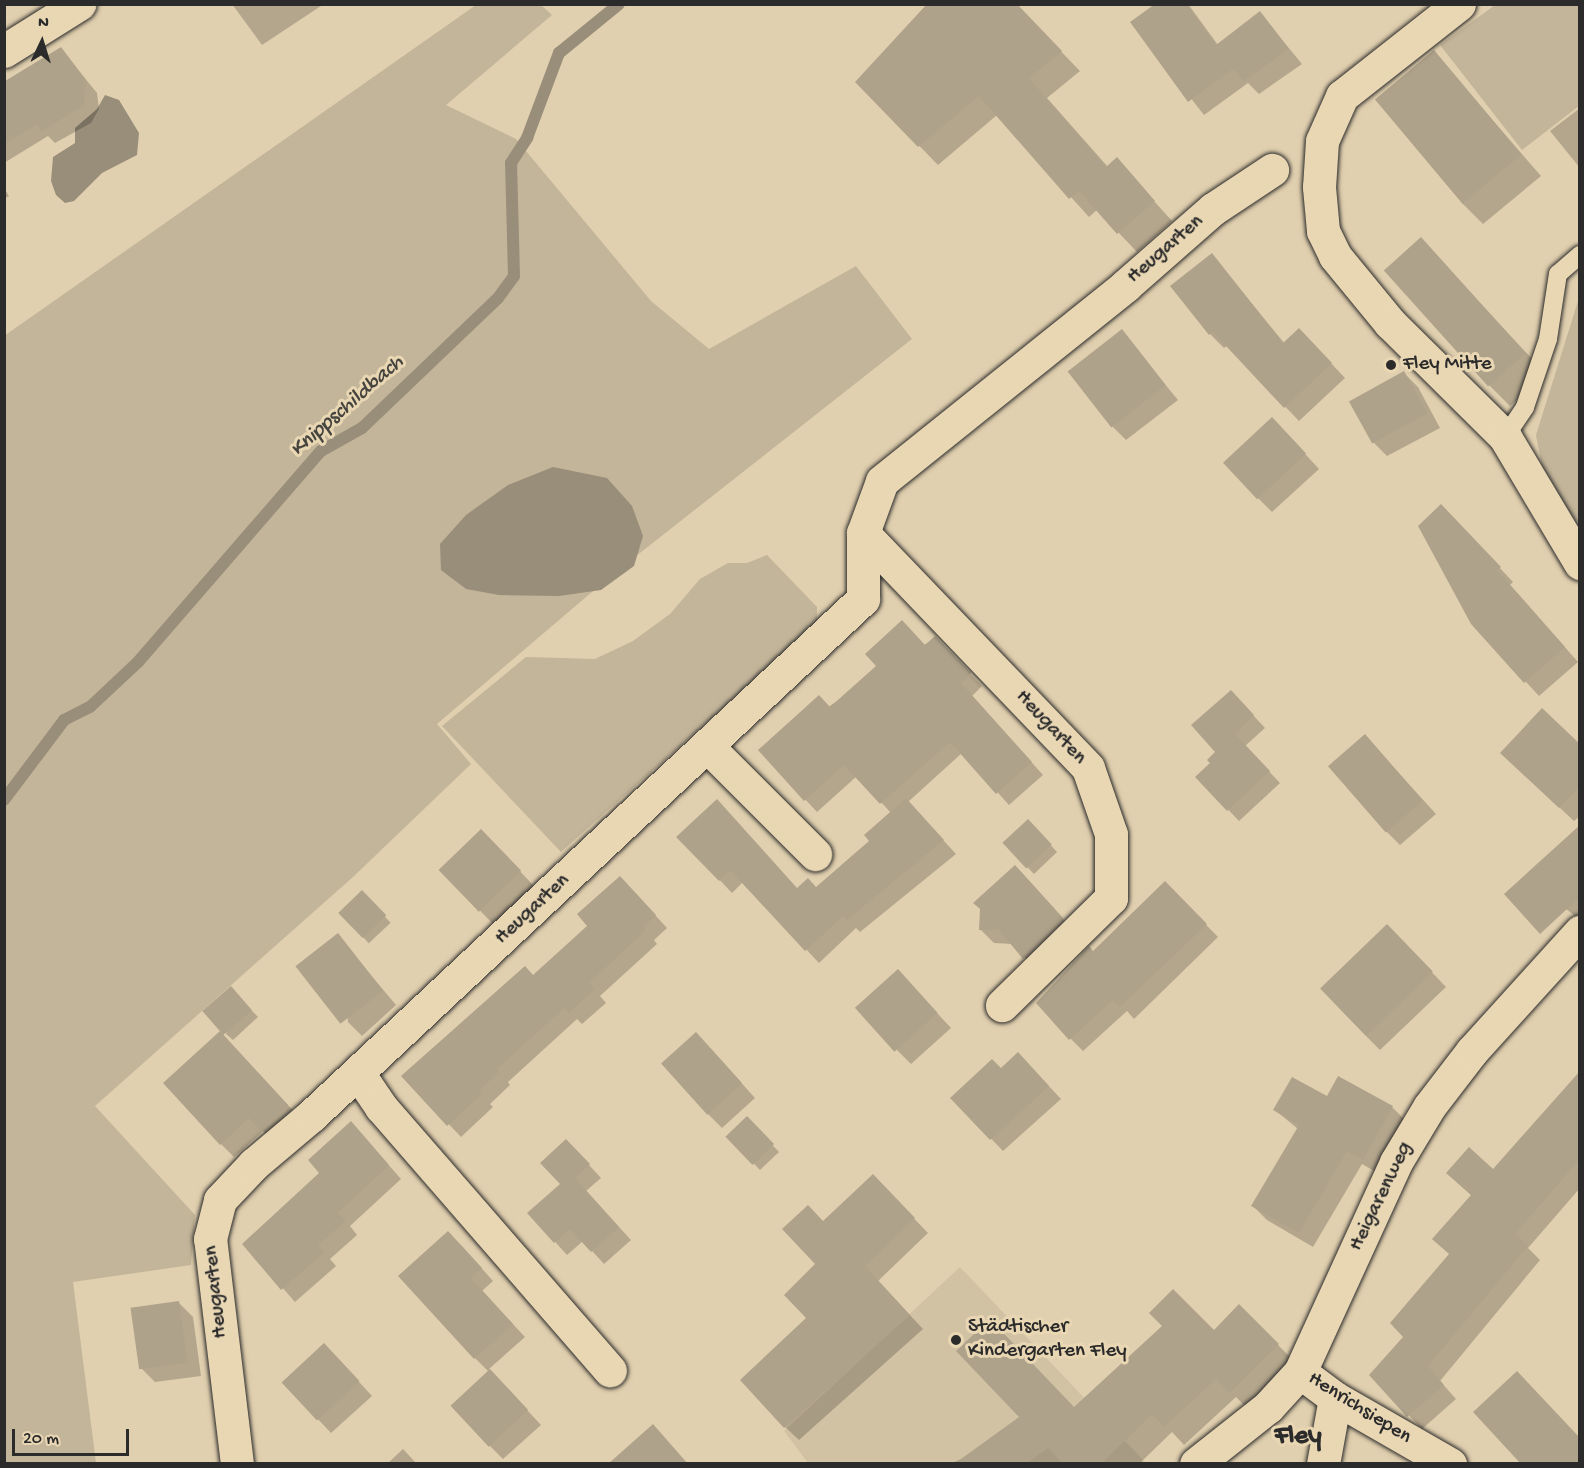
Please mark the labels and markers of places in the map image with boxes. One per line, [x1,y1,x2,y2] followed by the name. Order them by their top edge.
[1403,352,1492,378] place label: Fley Mitte
[1384,358,1398,372] marker: Fley Mitte
[968,1315,1127,1365] place label: Städtischer Kindergarten Fley
[949,1333,963,1347] marker: Städtischer Kindergarten Fley

